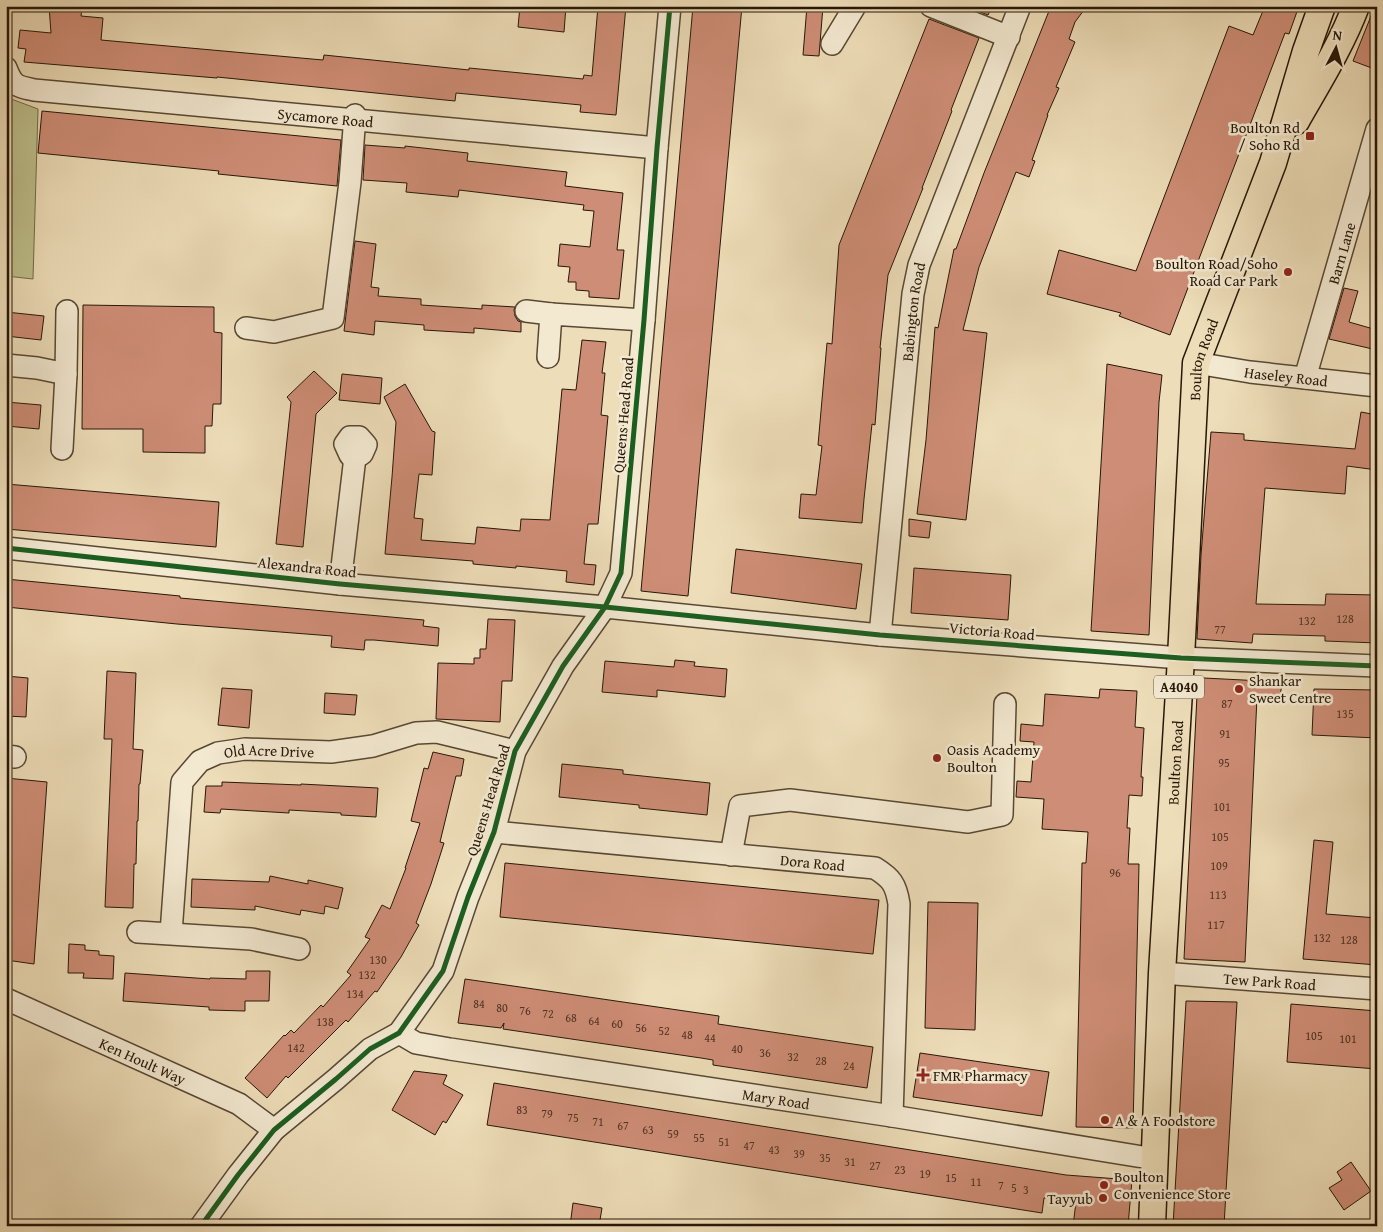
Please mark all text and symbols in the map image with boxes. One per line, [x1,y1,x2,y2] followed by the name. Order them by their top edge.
[1310,22,1360,72] north arrow
[1332,25,1344,46] text: N
[276,102,374,132] street label: Sycamore Road
[1230,117,1300,155] place label: Boulton Rd / Soho Rd
[1304,130,1316,142] marker: Boulton Rd / Soho Rd
[1322,220,1360,287] street label: Barn Lane
[1155,253,1278,291] place label: Boulton Road/Soho Road Car Park
[896,260,930,362] street label: Babington Road
[1282,266,1294,278] marker: Boulton Road/Soho Road Car Park
[1184,315,1223,401] street label: Boulton Road
[607,356,639,474] street label: Queens Head Road
[1243,361,1329,391] street label: Haseley Road
[257,551,357,583] street label: Alexandra Road
[1336,610,1354,627] house number: 128
[1298,612,1316,629] house number: 132
[948,617,1036,645] street label: Victoria Road
[1214,621,1226,638] house number: 77
[1249,670,1331,708] place label: Shankar Sweet Centre
[1154,676,1204,699] road number: A4040
[1233,683,1245,695] marker: Shankar Sweet Centre
[1221,695,1233,712] house number: 87
[1336,705,1354,722] house number: 135
[1162,720,1188,805] street label: Boulton Road
[1219,725,1231,742] house number: 91
[222,739,315,763] street label: Old Acre Drive
[947,739,1041,777] place label: Oasis Academy Boulton
[461,742,515,858] street label: Queens Head Road
[931,752,943,764] marker: Oasis Academy Boulton
[1218,754,1230,771] house number: 95
[1213,798,1231,815] house number: 101
[1211,828,1229,845] house number: 105
[779,849,846,876] street label: Dora Road
[1210,857,1228,874] house number: 109
[1109,864,1121,881] house number: 96
[1209,886,1227,903] house number: 113
[1207,916,1225,933] house number: 117
[1313,929,1331,946] house number: 132
[1340,931,1358,948] house number: 128
[369,951,387,968] house number: 130
[358,966,376,983] house number: 132
[1223,967,1317,995] street label: Tew Park Road
[346,985,364,1002] house number: 134
[473,995,485,1012] house number: 84
[496,999,508,1016] house number: 80
[519,1002,531,1019] house number: 76
[542,1005,554,1022] house number: 72
[565,1009,577,1026] house number: 68
[588,1012,600,1029] house number: 64
[316,1013,334,1030] house number: 138
[611,1015,623,1032] house number: 60
[635,1019,647,1036] house number: 56
[658,1022,670,1039] house number: 52
[681,1026,693,1043] house number: 48
[1305,1027,1323,1044] house number: 105
[704,1029,716,1046] house number: 44
[1339,1030,1357,1047] house number: 101
[96,1032,190,1090] street label: Ken Hoult Way
[287,1039,305,1056] house number: 142
[731,1040,743,1057] house number: 40
[759,1044,771,1061] house number: 36
[787,1048,799,1065] house number: 32
[815,1052,827,1069] house number: 28
[843,1057,855,1074] house number: 24
[933,1065,1028,1086] place label: FMR Pharmacy
[917,1069,929,1081] marker: FMR Pharmacy
[741,1083,811,1114] street label: Mary Road
[516,1101,528,1118] house number: 83
[541,1105,553,1122] house number: 79
[567,1109,579,1126] house number: 75
[1115,1110,1215,1131] place label: A & A Foodstore
[592,1113,604,1130] house number: 71
[1099,1114,1111,1126] marker: A & A Foodstore
[617,1117,629,1134] house number: 67
[642,1121,654,1138] house number: 63
[667,1125,679,1142] house number: 59
[693,1129,705,1146] house number: 55
[718,1133,730,1150] house number: 51
[743,1137,755,1154] house number: 47
[768,1141,780,1158] house number: 43
[793,1145,805,1162] house number: 39
[819,1149,831,1166] house number: 35
[844,1153,856,1170] house number: 31
[869,1157,881,1174] house number: 27
[894,1161,906,1178] house number: 23
[919,1165,931,1182] house number: 19
[1114,1166,1231,1204] place label: Boulton Convenience Store
[945,1169,957,1186] house number: 15
[970,1173,982,1190] house number: 11
[998,1177,1004,1194] house number: 7
[1011,1179,1017,1196] house number: 5
[1098,1179,1110,1191] marker: Boulton Convenience Store
[1023,1181,1029,1198] house number: 3
[1047,1188,1093,1209] place label: Tayyub
[1097,1192,1109,1204] marker: Tayyub

